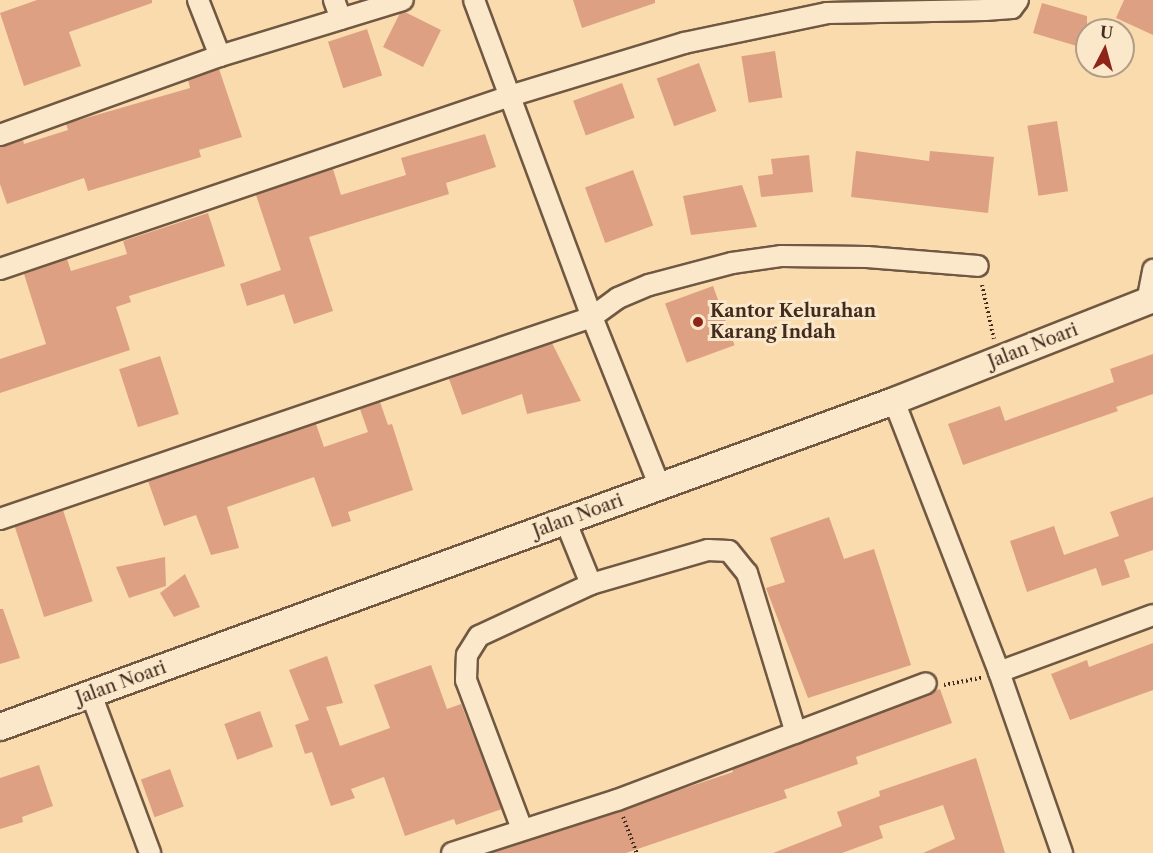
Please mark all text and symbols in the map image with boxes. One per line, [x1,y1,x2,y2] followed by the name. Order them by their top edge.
[1075,18,1135,78] north arrow
[1099,21,1114,43] text: U
[710,301,876,344] place label: Kantor Kelurahan Karang Indah
[691,315,705,329] marker: Kantor Kelurahan Karang Indah
[985,319,1081,373] street label: Jalan Noari
[530,490,626,542] street label: Jalan Noari
[73,657,169,709] street label: Jalan Noari

